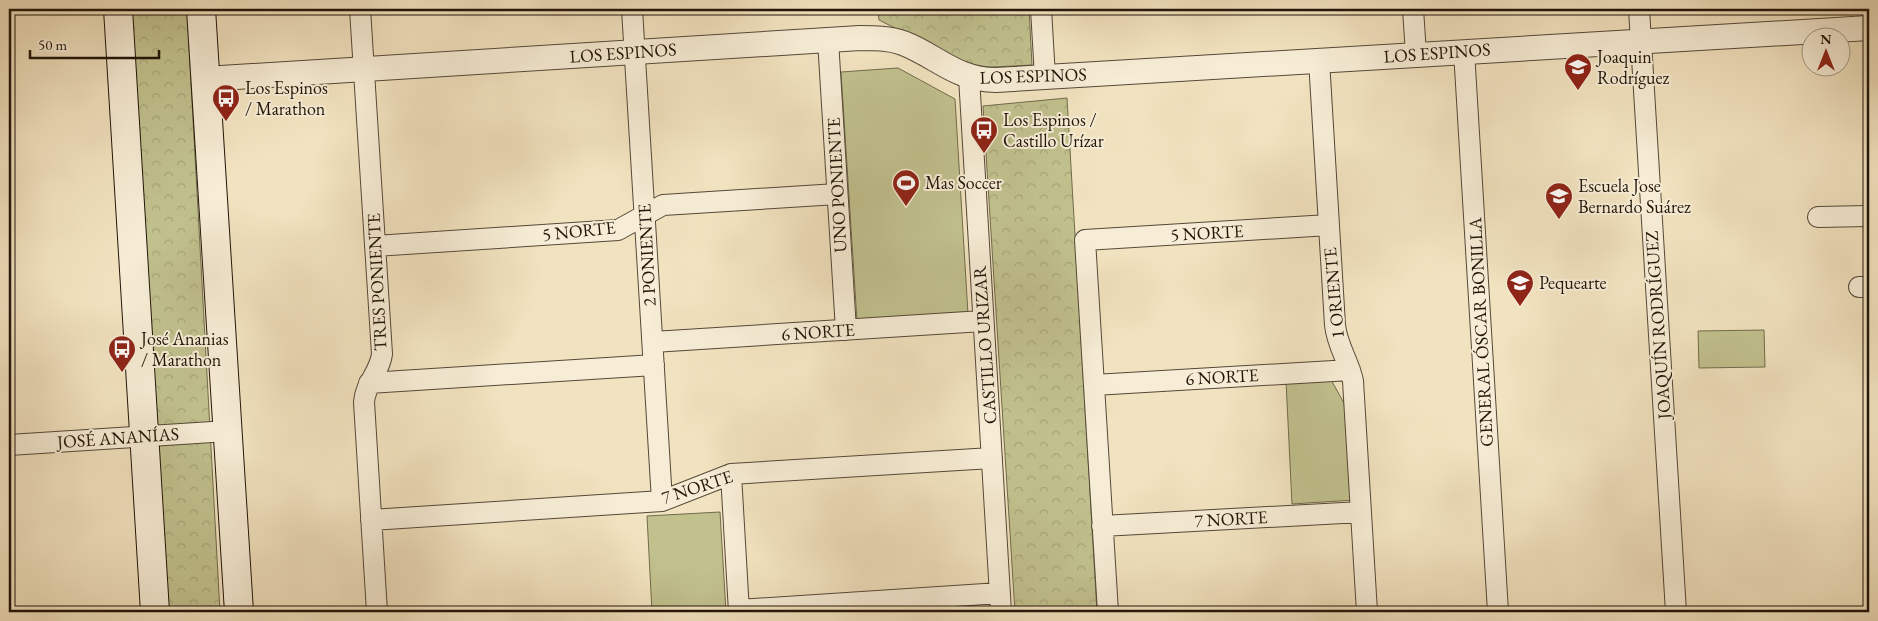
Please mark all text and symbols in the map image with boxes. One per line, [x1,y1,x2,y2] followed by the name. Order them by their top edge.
[30,28,159,60] scale bar
[1800,28,1850,78] north arrow
[1820,30,1832,48] text: N
[38,35,67,54] text: 50 m
[569,37,677,68] street label: LOS ESPINOS
[1383,37,1491,68] street label: LOS ESPINOS
[1595,45,1670,89] place label: Joaquin Rodríguez
[1563,52,1593,91] school or university icon: Joaquin Rodríguez
[979,62,1087,89] street label: LOS ESPINOS
[245,76,328,120] place label: Los Espinos / Marathon
[211,83,241,122] bus stop icon: Los Espinos / Marathon
[1003,108,1104,152] place label: Los Espinos / Castillo Urízar
[969,115,999,154] bus stop icon: Los Espinos / Castillo Urízar
[821,117,852,253] street label: UNO PONIENTE
[891,168,921,207] sports icon: Mas Soccer
[925,171,1002,194] place label: Mas Soccer
[1578,174,1691,218] place label: Escuela Jose Bernardo Suárez
[1544,181,1574,220] school or university icon: Escuela Jose Bernardo Suárez
[632,203,661,307] street label: 2 PONIENTE
[361,213,392,351] street label: TRES PONIENTE
[541,215,617,246] street label: 5 NORTE
[1463,216,1498,447] street label: GENERAL ÓSCAR BONILLA
[1170,219,1244,246] street label: 5 NORTE
[1639,230,1676,422] street label: JOAQUÍN RODRÍGUEZ
[1318,246,1349,340] street label: 1 ORIENTE
[967,265,1002,425] street label: CASTILLO URIZAR
[1505,268,1535,307] school or university icon: Pequearte
[1539,271,1607,294] place label: Pequearte
[781,317,855,346] street label: 6 NORTE
[139,327,229,371] place label: José Ananias / Marathon
[107,334,137,373] bus stop icon: José Ananias / Marathon
[1185,363,1259,390] street label: 6 NORTE
[54,422,180,453] street label: JOSÉ ANANÍAS
[658,464,735,509] street label: 7 NORTE
[1194,505,1268,532] street label: 7 NORTE

